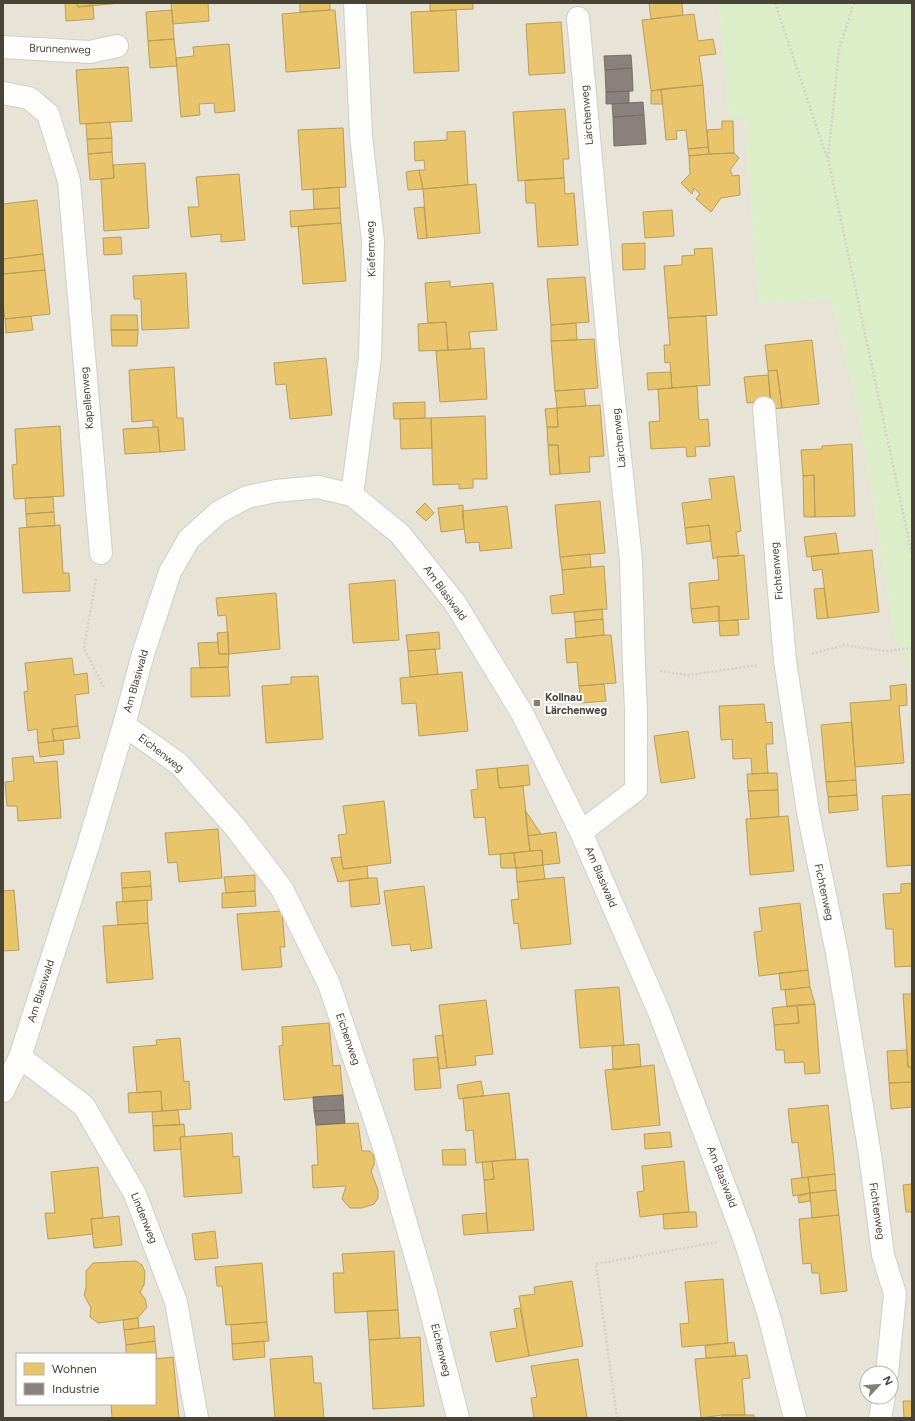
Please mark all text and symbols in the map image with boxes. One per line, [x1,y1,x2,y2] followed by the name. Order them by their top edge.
[29,41,91,57] street label: Brunnenweg
[578,84,596,146] street label: Lärchenweg
[364,221,378,277] street label: Kiefernweg
[78,366,96,430] street label: Kapellenweg
[609,407,629,469] street label: Lärchenweg
[768,542,786,600] street label: Fichtenweg
[421,563,469,623] street label: Am Blasiwald
[121,648,151,714] street label: Am Blasiwald
[545,691,607,717] place label: Kollnau Lärchenweg
[532,698,542,708] marker: Kollnau Lärchenweg
[136,731,186,775] street label: Eichenweg
[582,845,620,909] street label: Am Blasiwald
[812,862,836,922] street label: Fichtenweg
[25,958,57,1024] street label: Am Blasiwald
[333,1011,363,1067] street label: Eichenweg
[704,1144,740,1210] street label: Am Blasiwald
[867,1181,887,1241] street label: Fichtenweg
[128,1191,160,1245] street label: Lindenweg
[428,1322,454,1378] street label: Eichenweg
[16,1353,156,1405] legend
[52,1362,97,1376] text: Wohnen
[859,1365,899,1405] north arrow
[880,1374,895,1388] text: N
[52,1382,100,1396] text: Industrie

